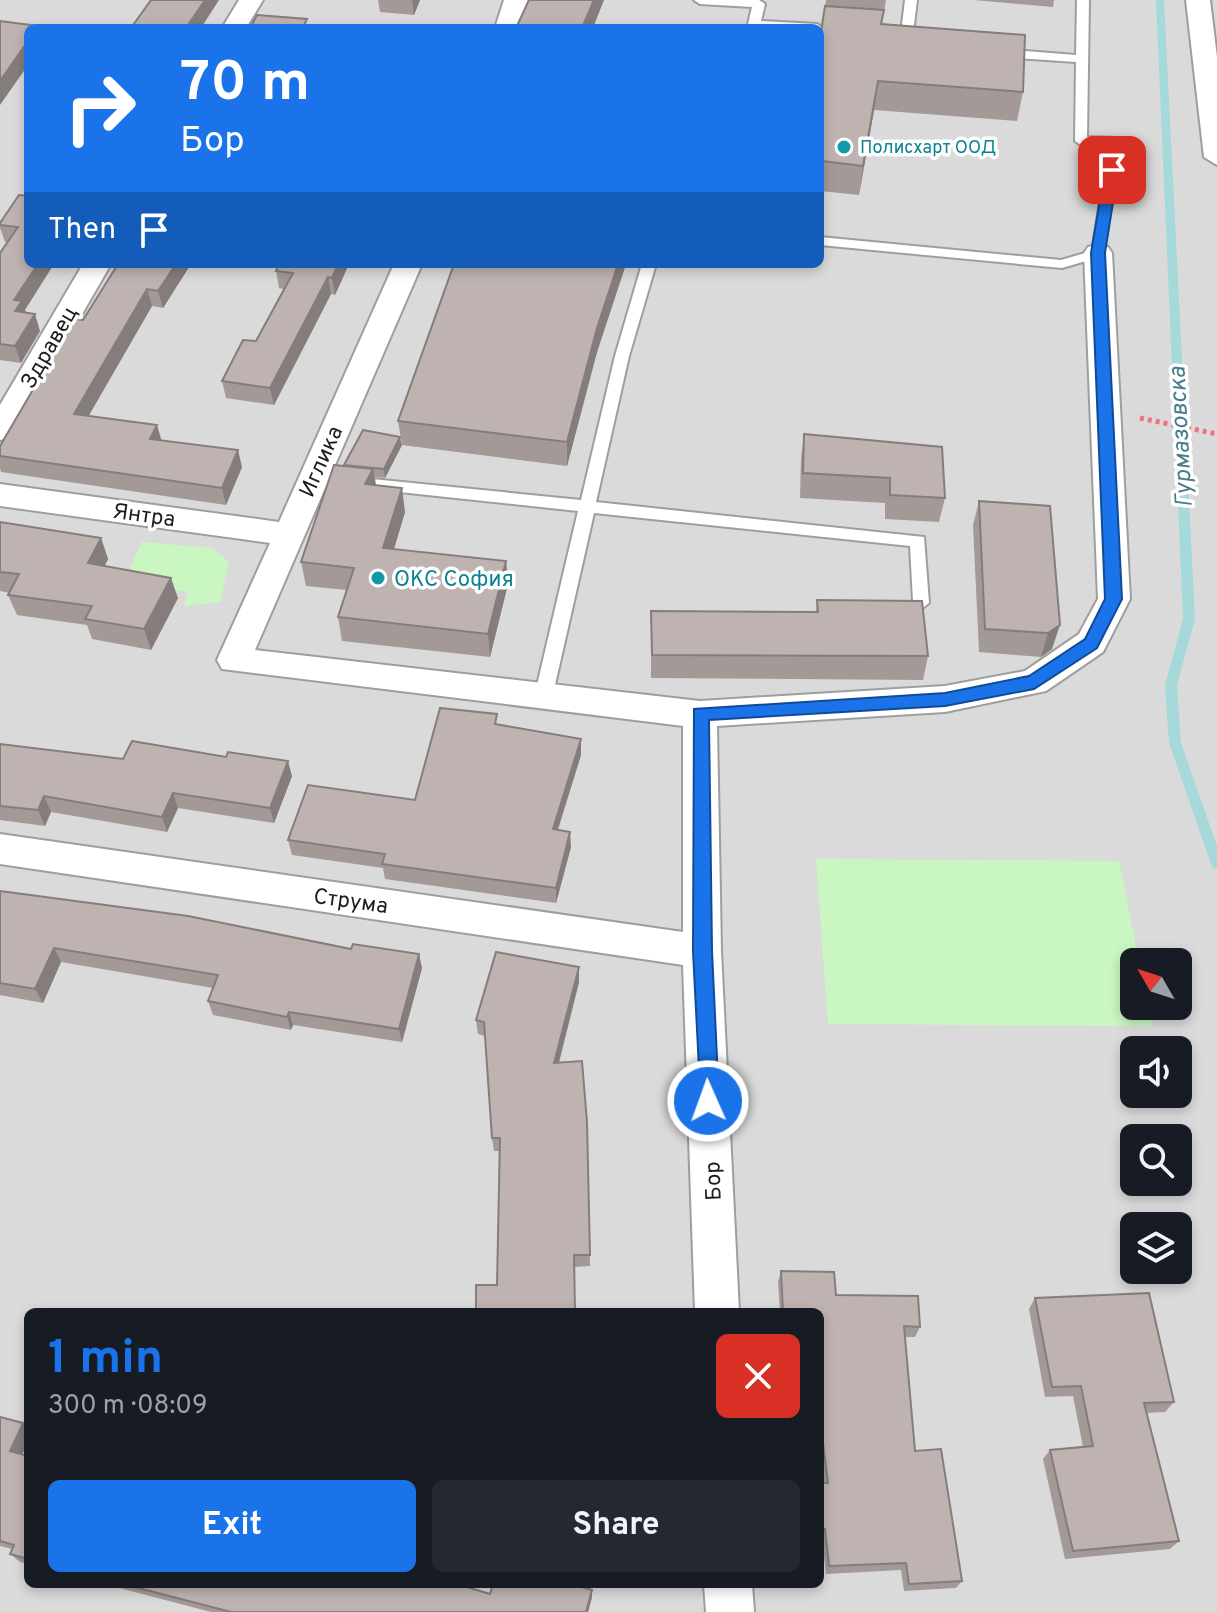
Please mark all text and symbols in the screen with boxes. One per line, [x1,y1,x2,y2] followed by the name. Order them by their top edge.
[180,50,310,120] text: 70 m
[48,56,152,160] icon: right
[180,119,245,165] text: Бор
[1078,136,1146,204] pin
[860,137,996,160] place label: Полисхарт ООД
[835,138,853,156] marker: Полисхарт ООД
[1090,148,1134,192] icon: arrive
[132,208,176,252] icon: arrive
[48,212,116,249] text: Then
[16,302,85,394] street label: Здравец
[1163,365,1201,508] water label: Гурмазовска
[295,422,350,502] street label: Иглика
[111,499,177,534] street label: Янтра
[394,567,514,594] place label: ОКС София
[369,569,387,587] marker: ОКС София
[312,884,390,921] street label: Струма
[1120,948,1192,1020] north arrow
[1120,948,1192,1284] map controls
[1120,1036,1192,1108] button: sound
[666,1059,750,1143] position arrow
[1120,1124,1192,1196] button: search
[700,1161,729,1201] street label: Бор
[1120,1212,1192,1284] button: layers
[48,1330,163,1390] text: 1 min
[716,1334,800,1418] button: close
[48,1390,208,1423] text: 300 m · 08:09
[48,1480,416,1572] button: Exit
[432,1480,800,1572] button: Share

